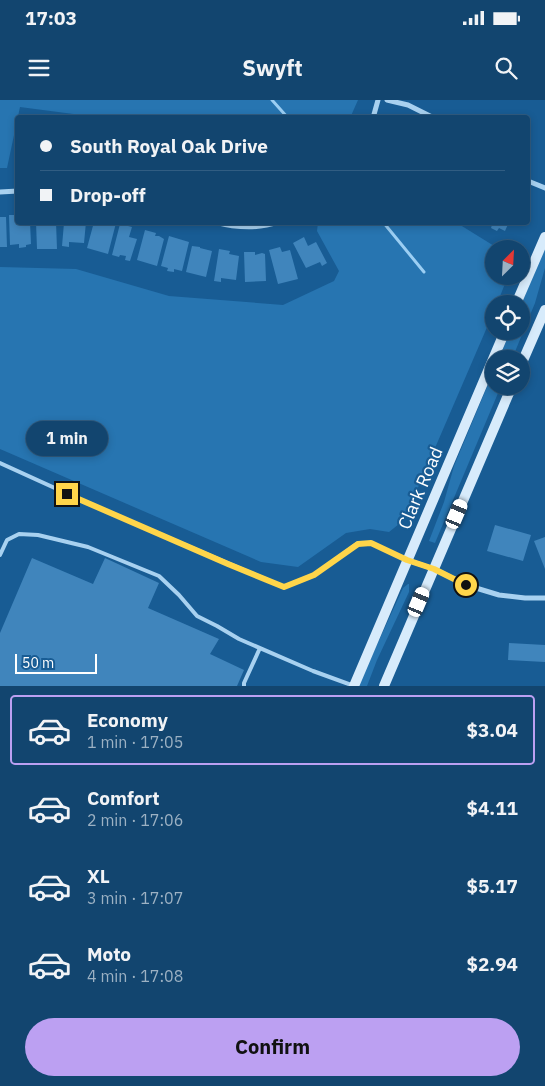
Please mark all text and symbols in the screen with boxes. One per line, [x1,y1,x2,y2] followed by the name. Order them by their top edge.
[25,6,77,30] text: 17:03
[242,53,303,82] text: Swyft
[25,54,53,82] icon: menu
[492,54,520,82] icon: search
[70,134,268,158] text: South Royal Oak Drive
[70,183,146,207] text: Drop-off
[485,240,530,285] north arrow
[485,240,530,395] map controls
[485,295,530,340] button: locate
[485,350,530,395] button: layers
[26,422,108,456] callout: 1 min
[46,428,88,448] text: 1 min
[392,443,448,533] street label: Clark Road
[56,483,78,505] route end
[444,497,469,531] car
[455,574,477,596] route start
[406,585,431,619] car
[15,651,98,674] scale bar
[22,654,54,672] text: 50 m
[27,708,72,753] icon: car
[87,708,168,732] text: Economy
[466,718,518,742] text: $3.04
[87,732,183,752] text: 1 min · 17:05
[27,786,72,831] icon: car
[87,786,160,810] text: Comfort
[466,796,518,820] text: $4.11
[87,810,183,830] text: 2 min · 17:06
[27,864,72,909] icon: car
[87,864,110,888] text: XL
[466,874,518,898] text: $5.17
[87,888,183,908] text: 3 min · 17:07
[27,942,72,987] icon: car
[87,942,131,966] text: Moto
[466,952,518,976] text: $2.94
[87,966,183,986] text: 4 min · 17:08
[25,1018,520,1076] button: Confirm

